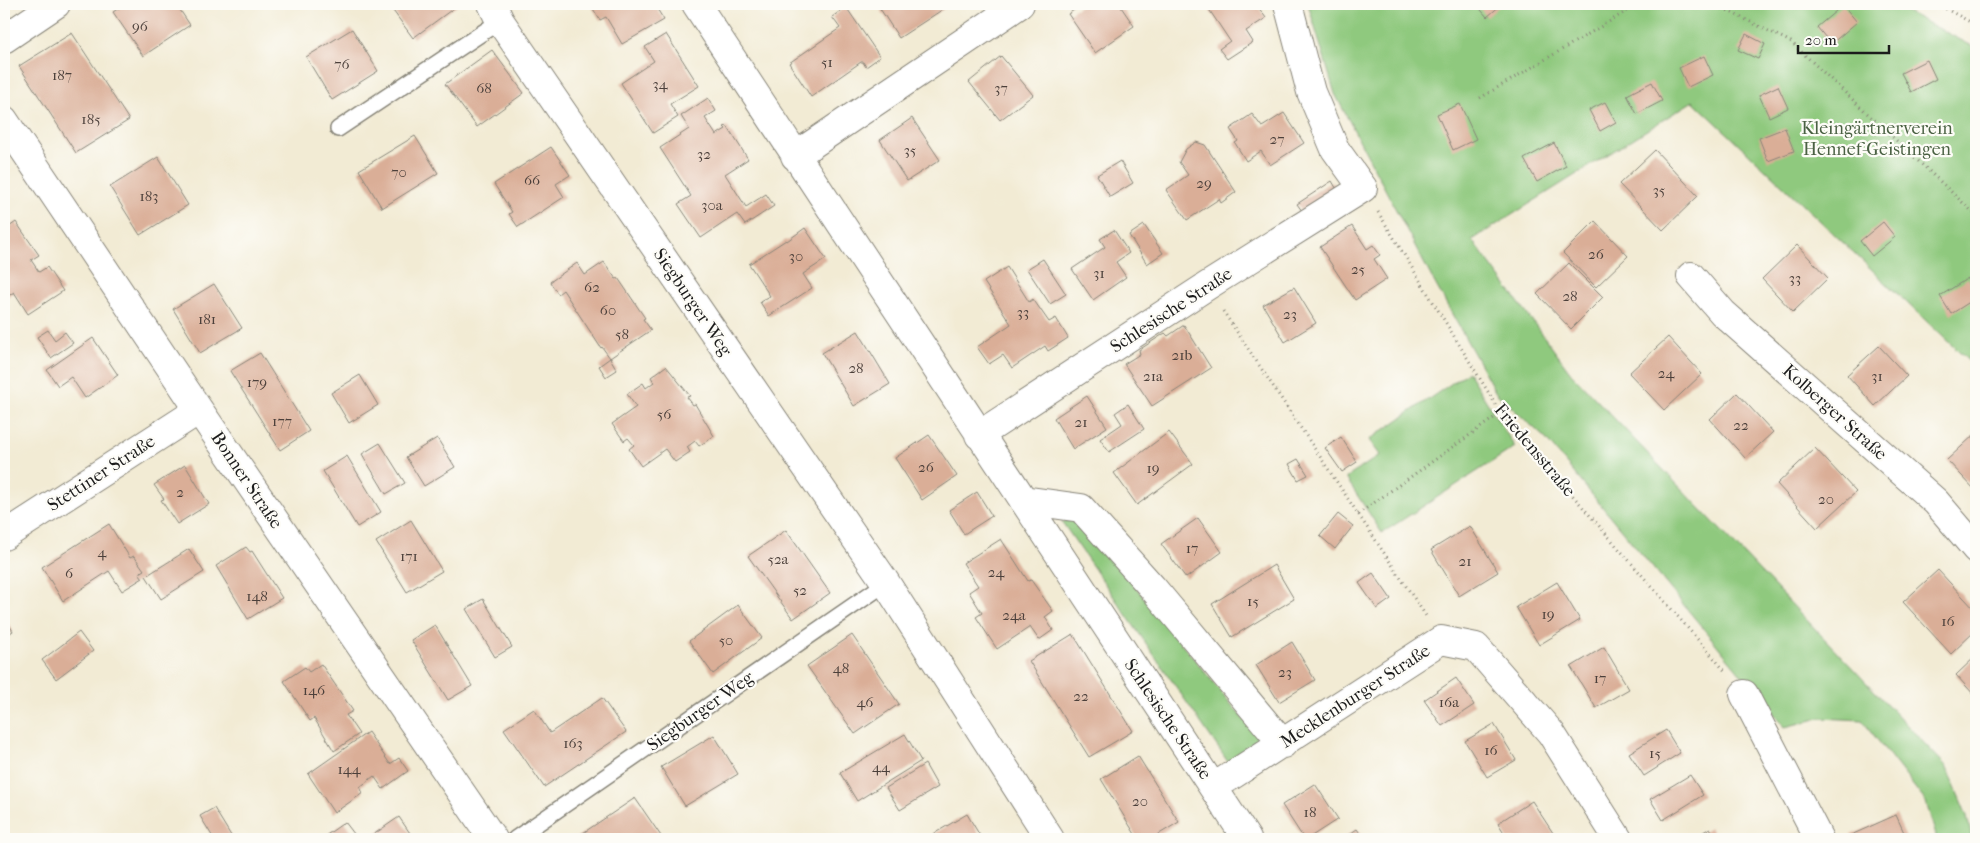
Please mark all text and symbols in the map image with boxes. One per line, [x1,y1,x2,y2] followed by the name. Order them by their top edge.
[132,17,149,35] house number: 96
[1798,22,1889,54] scale bar
[1805,31,1837,49] text: 20 m
[821,53,833,71] house number: 51
[334,55,351,73] house number: 76
[52,66,72,84] house number: 187
[652,75,669,93] house number: 34
[476,79,492,97] house number: 68
[994,79,1008,97] house number: 37
[81,110,101,128] house number: 185
[1801,118,1953,160] park label: Kleingärtnerverein Hennef-Geistingen
[1270,130,1284,148] house number: 27
[904,141,916,159] house number: 35
[697,145,711,163] house number: 32
[391,163,407,181] house number: 70
[524,171,541,189] house number: 66
[1196,174,1212,192] house number: 29
[1653,181,1665,199] house number: 35
[139,187,159,205] house number: 183
[701,196,724,214] house number: 30a
[649,245,736,360] street label: Siegburger Weg
[1588,245,1605,263] house number: 26
[789,247,803,265] house number: 30
[1351,260,1365,278] house number: 25
[1107,263,1236,358] street label: Schlesische Straße
[1093,264,1105,282] house number: 31
[1789,269,1801,287] house number: 33
[584,278,600,296] house number: 62
[1562,287,1578,305] house number: 28
[600,301,616,319] house number: 60
[1017,303,1029,321] house number: 33
[1283,305,1297,323] house number: 23
[198,310,216,328] house number: 181
[615,325,629,343] house number: 58
[1172,346,1193,364] house number: 21b
[848,359,864,377] house number: 28
[1778,360,1891,465] street label: Kolberger Straße
[1658,364,1675,382] house number: 24
[1143,367,1164,385] house number: 21a
[1871,367,1883,385] house number: 31
[247,373,267,391] house number: 179
[1490,400,1580,501] street label: Friedensstraße
[657,405,672,423] house number: 56
[272,412,292,430] house number: 177
[1074,413,1088,431] house number: 21
[1733,416,1749,434] house number: 22
[206,428,287,533] street label: Bonner Straße
[44,431,159,516] street label: Stettiner Straße
[918,458,935,476] house number: 26
[1146,459,1160,477] house number: 19
[176,483,184,501] house number: 2
[1818,490,1834,508] house number: 20
[1186,539,1198,557] house number: 17
[98,543,108,561] house number: 4
[400,547,418,565] house number: 171
[767,550,790,568] house number: 52a
[1458,552,1472,570] house number: 21
[988,563,1005,581] house number: 24
[65,564,74,582] house number: 6
[793,581,807,599] house number: 52
[246,587,268,605] house number: 148
[1247,592,1259,610] house number: 15
[1541,605,1555,623] house number: 19
[1002,606,1027,624] house number: 24a
[1941,612,1956,630] house number: 16
[719,631,733,649] house number: 50
[1277,640,1434,753] street label: Mecklenburger Straße
[1120,655,1216,784] street label: Schlesische Straße
[833,659,849,677] house number: 48
[1278,663,1292,681] house number: 23
[643,667,758,756] street label: Siegburger Weg
[1594,669,1606,687] house number: 17
[303,681,326,699] house number: 146
[1073,687,1089,705] house number: 22
[857,693,874,711] house number: 46
[1439,693,1460,711] house number: 16a
[563,734,583,752] house number: 163
[1484,741,1499,759] house number: 16
[1649,744,1661,762] house number: 15
[872,758,891,776] house number: 44
[337,760,362,778] house number: 144
[1132,792,1148,810] house number: 20
[1304,803,1316,821] house number: 18

